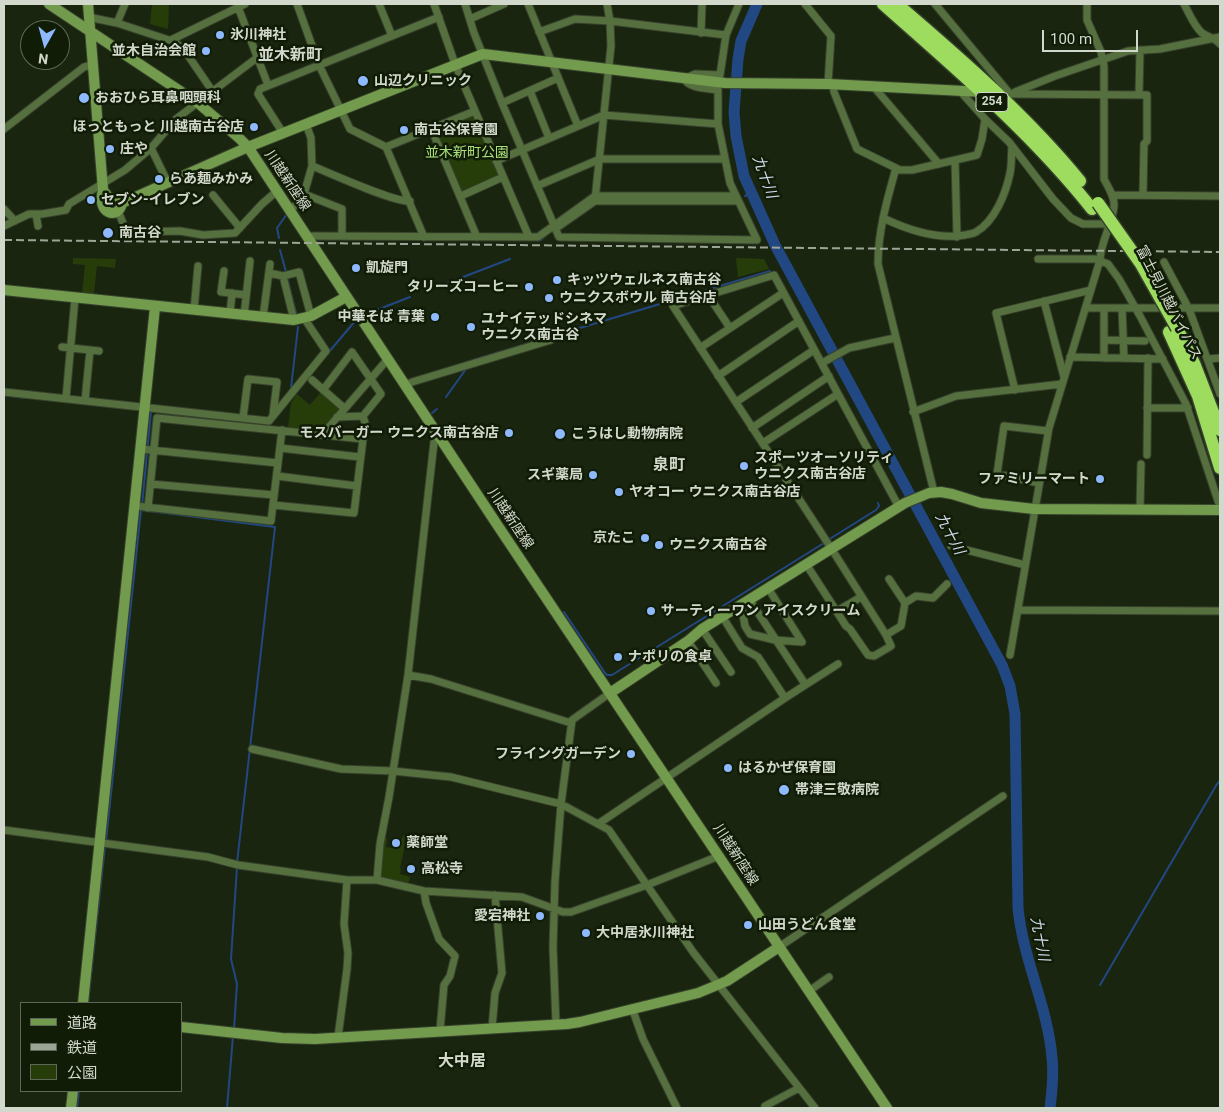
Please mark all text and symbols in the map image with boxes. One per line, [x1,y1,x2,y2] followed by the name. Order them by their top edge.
[20,20,70,70] north arrow
[1044,20,1140,52] scale bar
[230,27,286,43] place label: 氷川神社
[214,29,226,41] marker: 氷川神社
[1050,30,1092,48] text: 100 m
[112,43,196,59] place label: 並木自治会館
[200,45,212,57] marker: 並木自治会館
[258,46,322,66] district label: 並木新町
[37,50,49,67] text: N
[374,73,472,89] place label: 山辺クリニック
[356,74,370,88] marker: 山辺クリニック
[95,90,221,106] place label: おおひら耳鼻咽頭科
[77,91,91,105] marker: おおひら耳鼻咽頭科
[976,92,1008,111] road number: 254
[73,119,244,135] place label: ほっともっと 川越南古谷店
[248,121,260,133] marker: ほっともっと 川越南古谷店
[414,122,498,138] place label: 南古谷保育園
[398,124,410,136] marker: 南古谷保育園
[120,141,148,157] place label: 庄や
[104,143,116,155] marker: 庄や
[425,145,509,161] park label: 並木新町公園
[260,147,314,215] street label: 川越新座線
[748,153,780,201] water label: 九十川
[169,171,253,187] place label: らあ麺みかみ
[153,173,165,185] marker: らあ麺みかみ
[101,192,205,208] place label: セブン-イレブン
[85,194,97,206] marker: セブン-イレブン
[119,225,161,241] place label: 南古谷
[101,226,115,240] marker: 南古谷
[1132,243,1204,363] street label: 富士見川越バイパス
[366,260,408,276] place label: 凱旋門
[350,262,362,274] marker: 凱旋門
[567,272,721,288] place label: キッツウェルネス南古谷
[551,274,563,286] marker: キッツウェルネス南古谷
[407,279,519,295] place label: タリーズコーヒー
[523,281,535,293] marker: タリーズコーヒー
[559,290,716,306] place label: ウニクスボウル 南古谷店
[543,292,555,304] marker: ウニクスボウル 南古谷店
[338,309,425,325] place label: 中華そば 青葉
[429,311,441,323] marker: 中華そば 青葉
[481,311,607,344] place label: ユナイテッドシネマ ウニクス南古谷
[465,321,477,333] marker: ユナイテッドシネマ ウニクス南古谷
[300,425,499,441] place label: モスバーガー ウニクス南古谷店
[571,426,683,442] place label: こうはし動物病院
[503,427,515,439] marker: モスバーガー ウニクス南古谷店
[553,427,567,441] marker: こうはし動物病院
[754,450,894,482] place label: スポーツオーソリティ ウニクス南古谷店
[653,456,685,476] district label: 泉町
[738,460,750,472] marker: スポーツオーソリティ ウニクス南古谷店
[527,467,583,483] place label: スギ薬局
[587,469,599,481] marker: スギ薬局
[978,471,1090,487] place label: ファミリーマート
[1094,473,1106,485] marker: ファミリーマート
[629,484,800,500] place label: ヤオコー ウニクス南古谷店
[483,485,537,553] street label: 川越新座線
[613,486,625,498] marker: ヤオコー ウニクス南古谷店
[930,510,968,558] water label: 九十川
[593,530,635,546] place label: 京たこ
[639,532,651,544] marker: 京たこ
[669,537,767,553] place label: ウニクス南古谷
[653,539,665,551] marker: ウニクス南古谷
[661,603,860,619] place label: サーティーワン アイスクリーム
[645,605,657,617] marker: サーティーワン アイスクリーム
[628,649,712,665] place label: ナポリの食卓
[612,651,624,663] marker: ナポリの食卓
[495,746,621,762] place label: フライングガーデン
[625,748,637,760] marker: フライングガーデン
[738,760,836,776] place label: はるかぜ保育園
[722,762,734,774] marker: はるかぜ保育園
[795,782,879,798] place label: 帯津三敬病院
[777,783,791,797] marker: 帯津三敬病院
[709,821,761,889] street label: 川越新座線
[406,835,448,851] place label: 薬師堂
[390,837,402,849] marker: 薬師堂
[421,861,463,877] place label: 高松寺
[405,863,417,875] marker: 高松寺
[474,908,530,924] place label: 愛宕神社
[534,910,546,922] marker: 愛宕神社
[1026,915,1052,963] water label: 九十川
[758,917,856,933] place label: 山田うどん食堂
[742,919,754,931] marker: 山田うどん食堂
[596,925,694,941] place label: 大中居氷川神社
[580,927,592,939] marker: 大中居氷川神社
[20,1002,182,1092] legend
[67,1014,97,1032] text: 道路
[67,1039,97,1057] text: 鉄道
[438,1052,486,1072] district label: 大中居
[67,1064,97,1082] text: 公園

